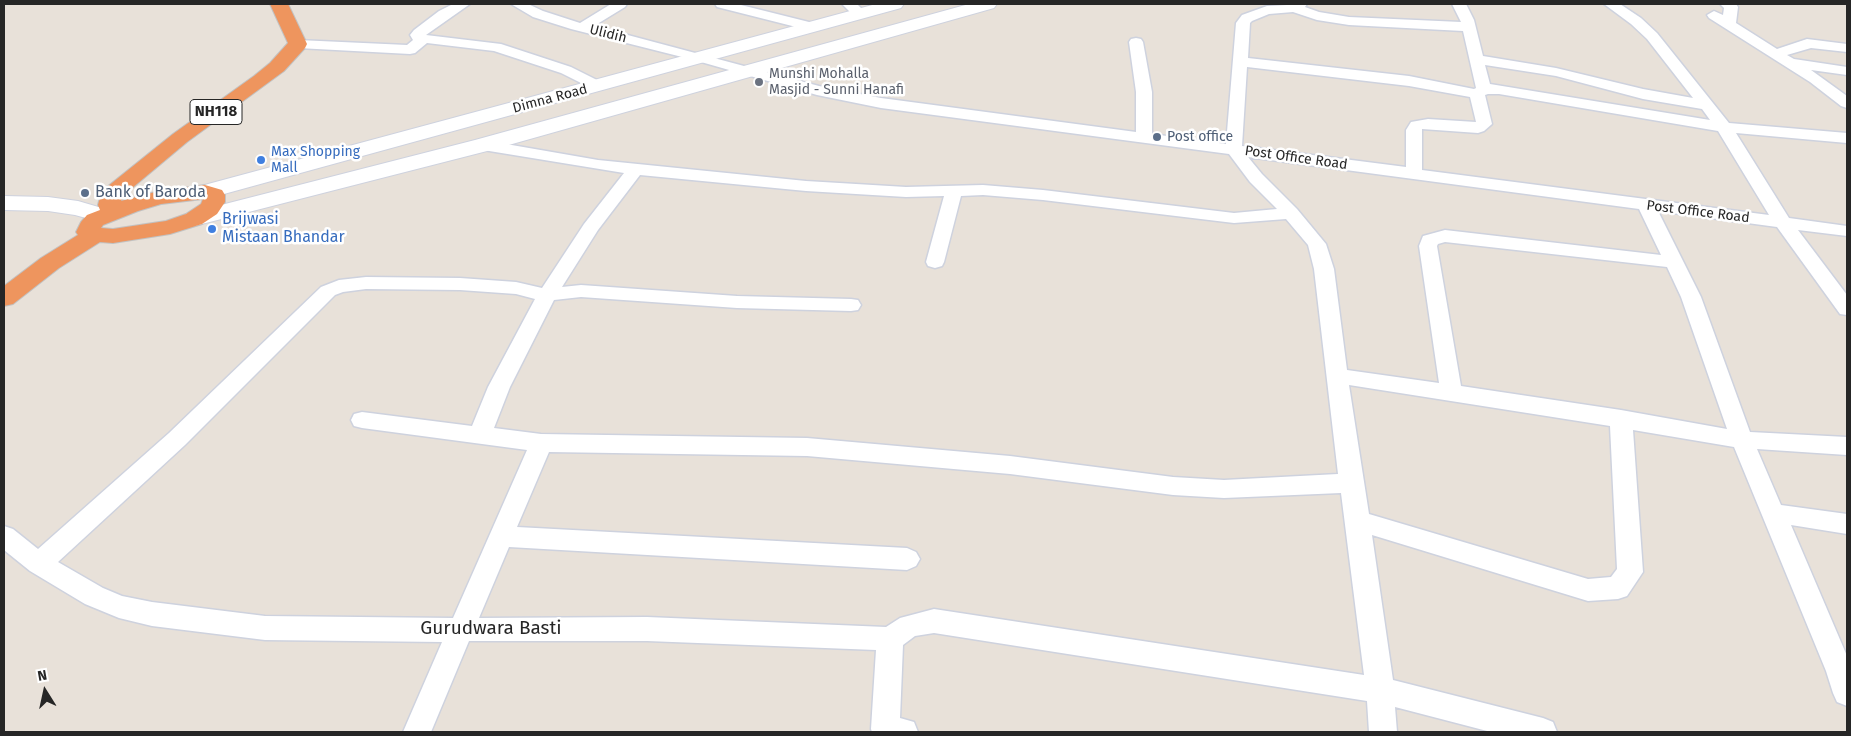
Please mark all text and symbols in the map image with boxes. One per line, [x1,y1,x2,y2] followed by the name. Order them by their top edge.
[588,21,628,47] street label: Ulidih
[769,66,904,98] place label: Munshi Mohalla Masjid - Sunni Hanafi
[753,76,765,88] marker: Munshi Mohalla Masjid - Sunni Hanafi
[511,81,589,117] street label: Dimna Road
[190,100,242,124] road number: NH118
[1167,129,1233,145] place label: Post office
[1151,131,1163,143] marker: Post office
[1244,142,1348,174] street label: Post Office Road
[271,144,360,176] place label: Max Shopping Mall
[255,154,267,166] marker: Max Shopping Mall
[95,183,206,203] place label: Bank of Baroda
[79,187,91,199] marker: Bank of Baroda
[1646,197,1750,227] street label: Post Office Road
[222,210,345,248] place label: Brijwasi Mistaan Bhandar
[206,223,218,235] marker: Brijwasi Mistaan Bhandar
[420,618,562,640] street label: Gurudwara Basti
[20,666,70,716] north arrow
[36,667,48,685] text: N

